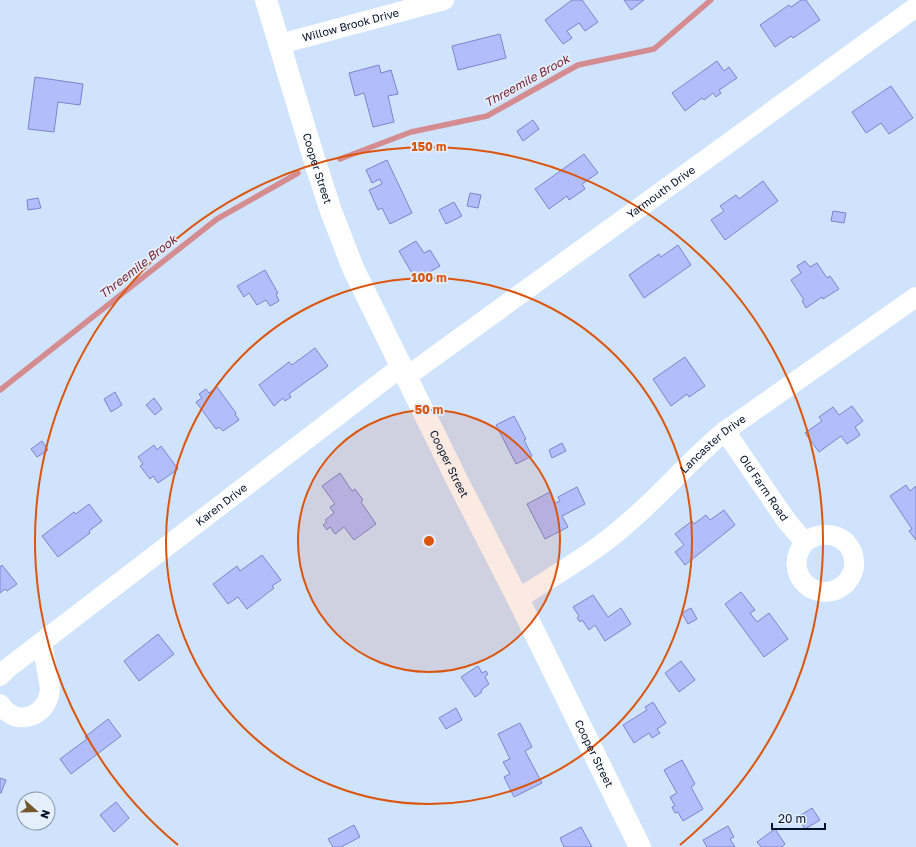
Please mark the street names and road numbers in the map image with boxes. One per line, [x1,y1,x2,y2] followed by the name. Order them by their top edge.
[301,5,400,44] street label: Willow Brook Drive
[301,131,335,205] street label: Cooper Street
[624,163,697,221] street label: Yarmouth Drive
[677,412,748,475] street label: Lancaster Drive
[427,428,472,499] street label: Cooper Street
[737,452,792,523] street label: Old Farm Road
[193,480,249,528] street label: Karen Drive
[572,717,617,789] street label: Cooper Street

